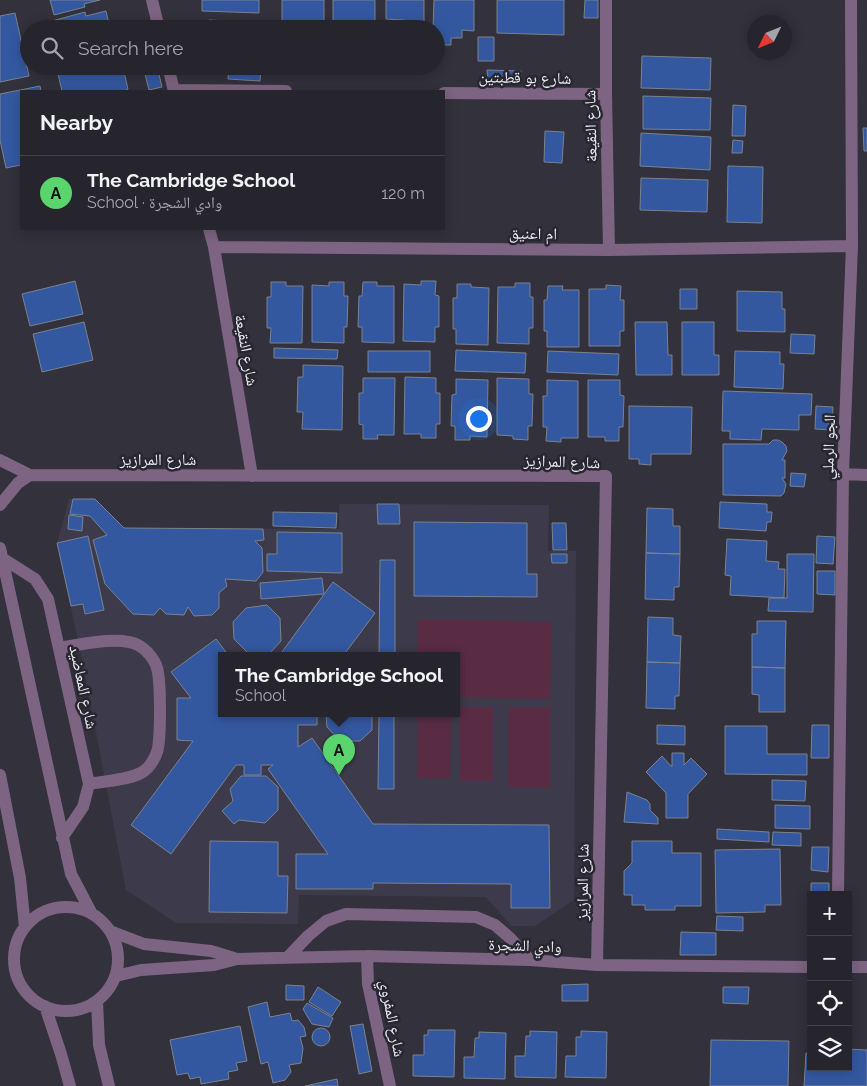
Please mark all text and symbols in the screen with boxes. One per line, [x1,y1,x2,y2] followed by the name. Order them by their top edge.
[747,15,792,60] north arrow
[20,20,445,75] search box
[38,34,66,62] icon: search
[78,37,184,59] text: Search here
[478,67,572,89] street label: شارع بو قطبتين
[580,90,602,162] street label: شارع النقيعة
[40,110,113,135] text: Nearby
[87,169,295,191] text: The Cambridge School
[51,184,61,203] text: A
[381,184,425,203] text: 120 m
[87,193,222,212] text: School · وادي الشجرة
[509,224,557,244] street label: ام اعنيق
[230,313,262,387] street label: شارع النقيعة
[466,406,492,432] your location
[818,414,842,480] street label: الجو الرملي
[119,450,196,470] street label: شارع المرازيز
[522,451,601,473] street label: شارع المرازيز
[64,644,102,731] street label: شارع المعاضيد
[218,652,460,717] popup
[235,664,443,686] text: The Cambridge School
[235,686,286,705] text: School
[323,734,355,775] pin: A
[572,843,594,922] street label: شارع المرازيز
[807,891,852,1071] map controls
[807,891,852,936] button: +
[488,935,562,959] street label: وادي الشجرة
[807,936,852,981] button: −
[373,978,409,1059] street label: شارع المفروي
[807,981,852,1026] button: locate
[807,1026,852,1071] button: layers

